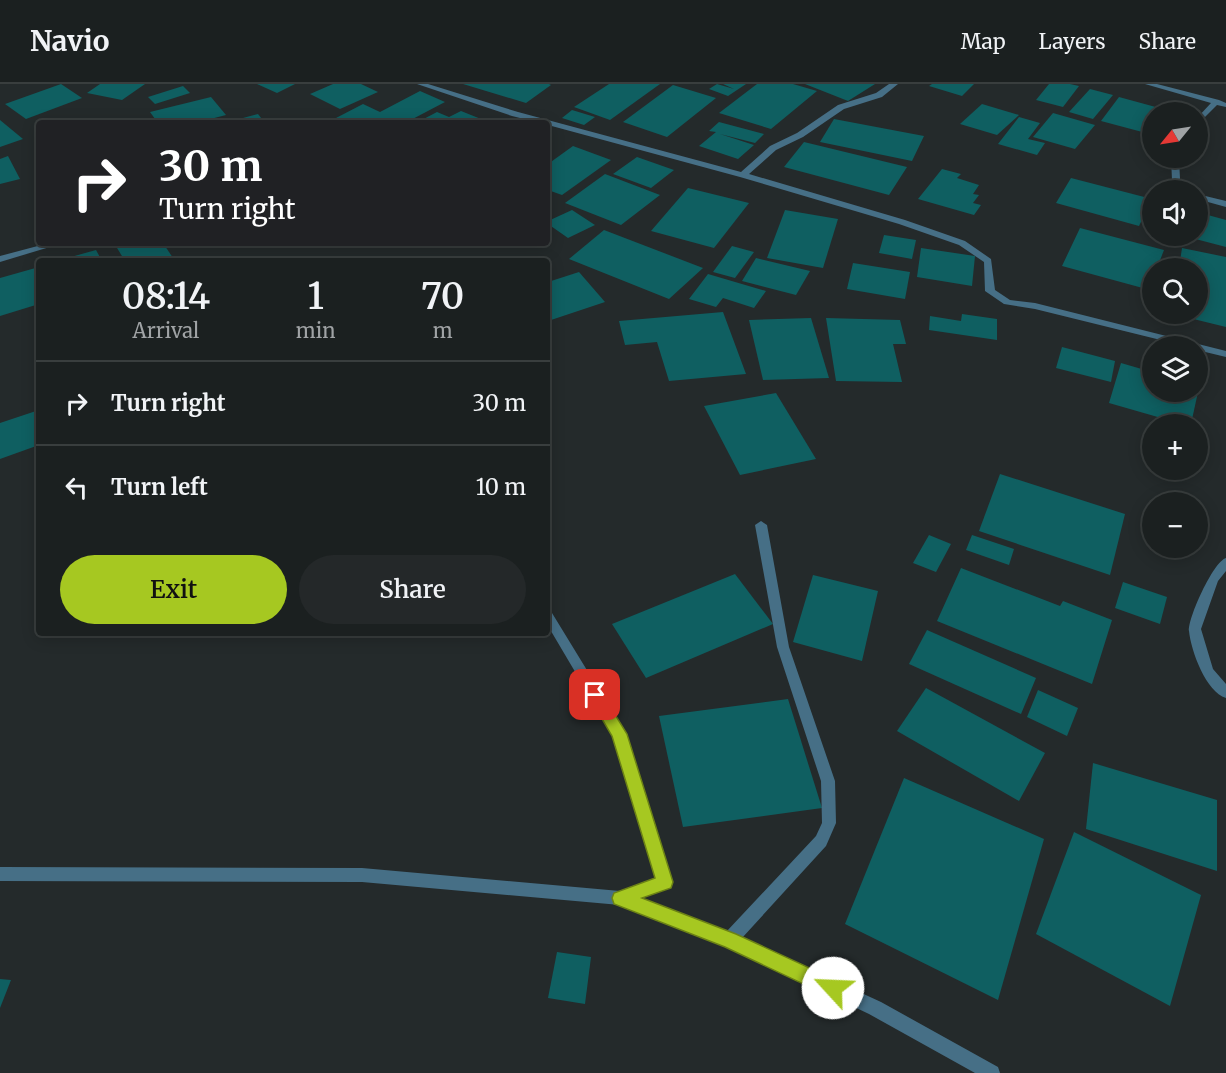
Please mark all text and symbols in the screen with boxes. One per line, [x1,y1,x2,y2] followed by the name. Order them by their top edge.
[30,23,110,59] text: Navio
[961,28,1006,55] text: Map
[1039,28,1106,55] text: Layers
[1139,28,1196,55] text: Share
[1142,102,1208,168] north arrow
[1142,102,1208,558] map controls
[159,140,263,192] text: 30 m
[60,144,138,222] icon: right
[1142,180,1208,246] button: sound
[159,192,296,226] text: Turn right
[1142,258,1208,324] button: search
[122,274,210,319] text: 08:14
[307,274,324,319] text: 1
[421,274,464,319] text: 70
[133,318,199,343] text: Arrival
[296,318,335,343] text: min
[433,318,453,343] text: m
[1142,336,1208,402] button: layers
[60,387,93,420] icon: right
[111,389,225,417] text: Turn right
[472,389,526,417] text: 30 m
[1142,414,1208,480] button: +
[60,471,93,504] icon: left
[111,473,208,501] text: Turn left
[476,473,526,501] text: 10 m
[1142,492,1208,558] button: −
[60,555,287,624] button: Exit
[299,555,526,624] button: Share
[569,669,620,720] pin
[578,678,611,711] icon: arrive
[801,956,865,1020] position arrow

